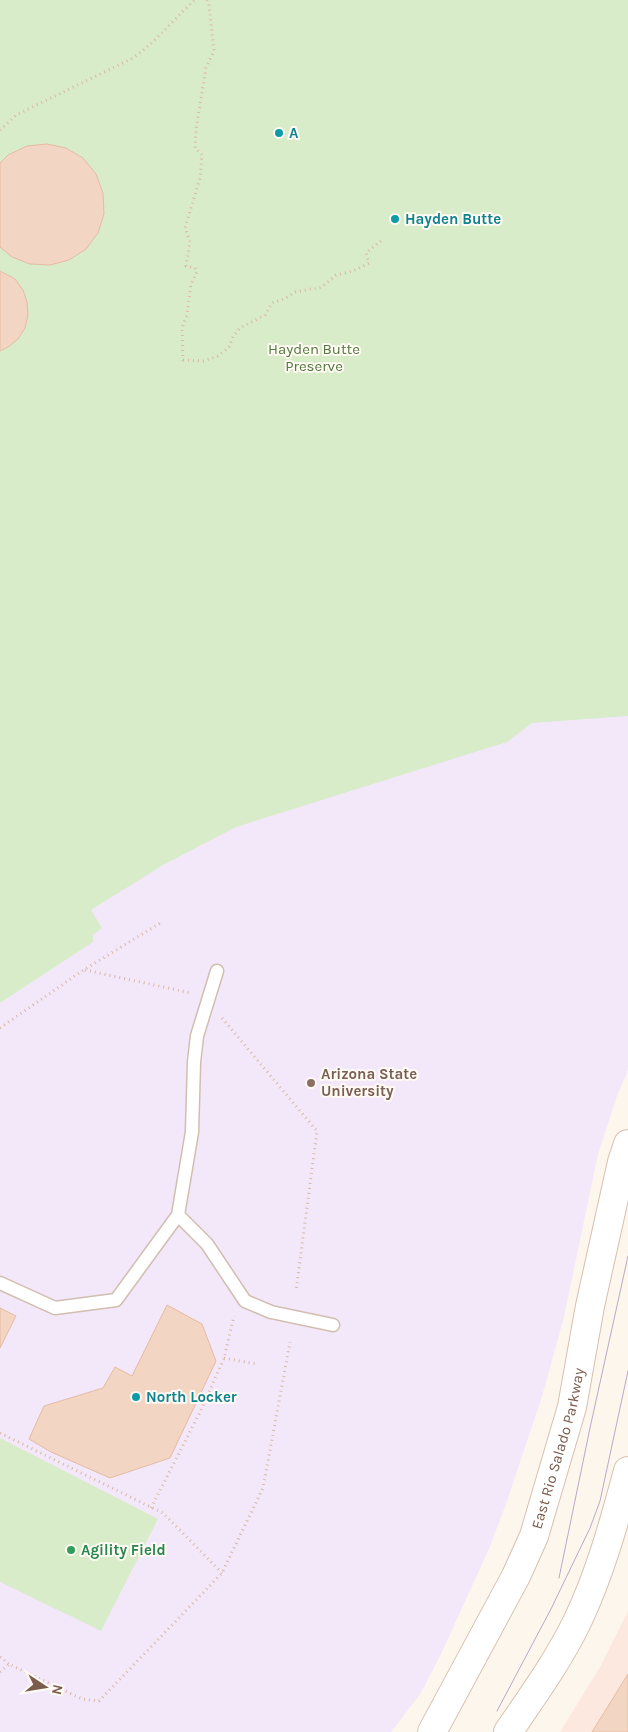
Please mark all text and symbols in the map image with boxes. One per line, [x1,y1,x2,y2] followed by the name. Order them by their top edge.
[289,124,299,142] place label: A
[273,127,285,139] marker: A
[405,210,501,228] place label: Hayden Butte
[389,213,401,225] marker: Hayden Butte
[268,340,360,375] park label: Hayden Butte Preserve
[321,1065,417,1100] place label: Arizona State University
[305,1077,317,1089] marker: Arizona State University
[528,1366,588,1531] street label: East Rio Salado Parkway
[146,1388,237,1406] place label: North Locker
[130,1391,142,1403] marker: North Locker
[81,1541,166,1559] place label: Agility Field
[65,1544,77,1556] marker: Agility Field
[20,1662,70,1712] north arrow
[48,1683,67,1696] text: N

